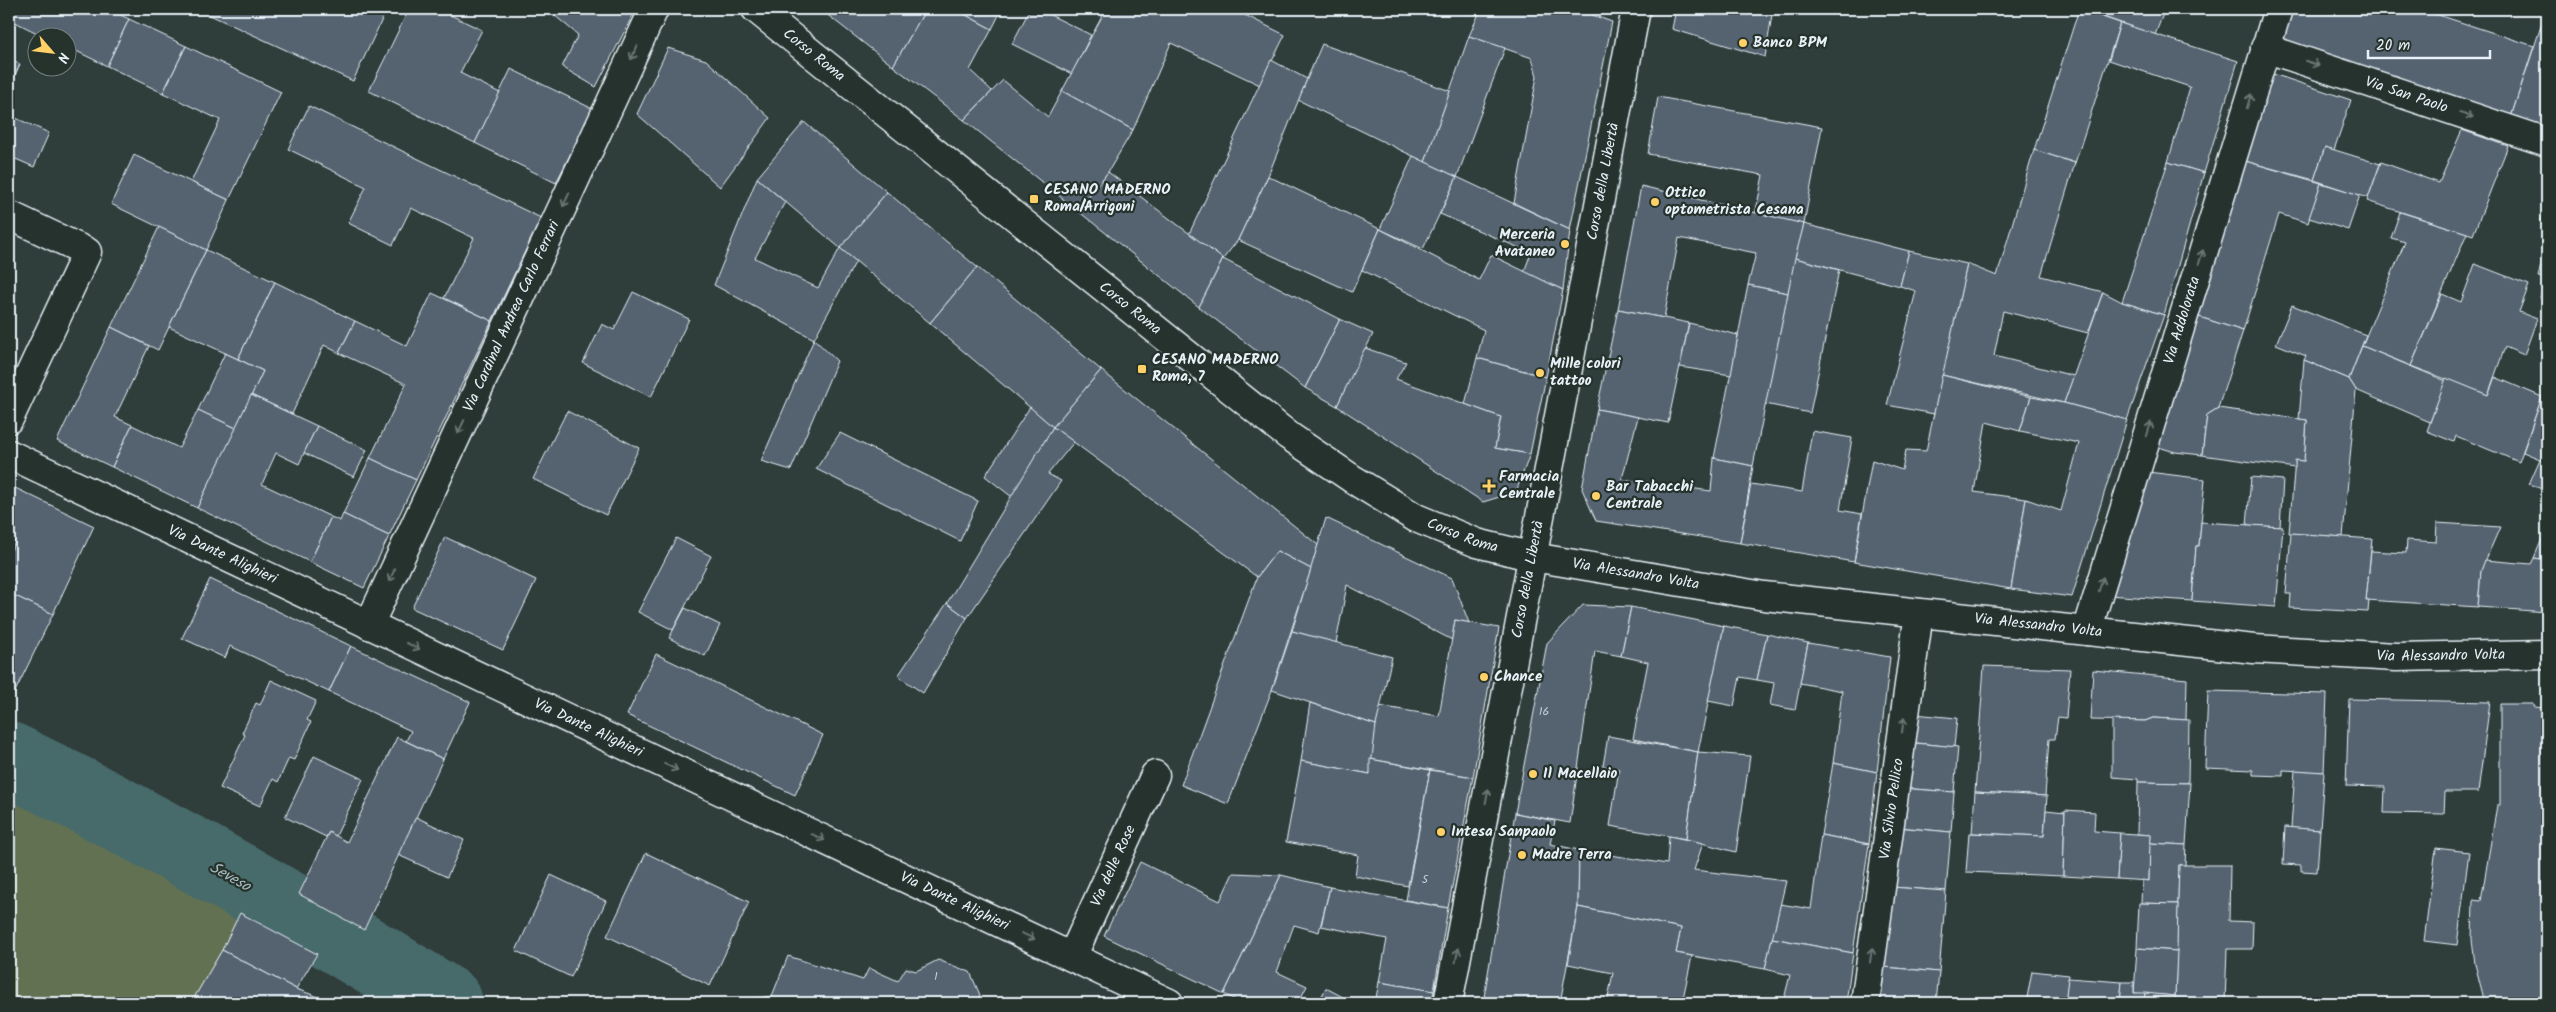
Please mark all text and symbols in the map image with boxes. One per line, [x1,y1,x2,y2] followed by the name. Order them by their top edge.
[777,23,850,88] street label: Corso Roma
[28,28,78,78] north arrow
[2368,28,2491,60] scale bar
[1753,31,1828,55] place label: Banco BPM
[2376,34,2410,58] text: 20 m
[1737,37,1749,49] marker: Banco BPM
[629,45,638,60] one-way arrow
[51,49,74,67] text: N
[2303,59,2319,69] one-way arrow
[2362,70,2451,120] street label: Via San Paolo
[2244,94,2254,110] one-way arrow
[2457,111,2473,120] one-way arrow
[1581,121,1626,242] street label: Corso della Libertà
[1044,178,1171,219] place label: CESANO MADERNO Roma/Arrigoni
[1665,181,1804,222] place label: Ottico optometrista Cesana
[560,193,570,208] one-way arrow
[1028,193,1040,205] marker: CESANO MADERNO Roma/Arrigoni
[1649,196,1661,208] marker: Ottico optometrista Cesana
[457,215,567,416] street label: Via Cardinal Andrea Carlo Ferrari
[1495,223,1555,264] place label: Merceria Avataneo
[1559,238,1571,250] marker: Merceria Avataneo
[2197,249,2207,265] one-way arrow
[2158,273,2207,367] street label: Via Addolorata
[1093,276,1166,341] street label: Corso Roma
[1152,348,1279,389] place label: CESANO MADERNO Roma, 7
[1550,352,1622,393] place label: Mille colori tattoo
[1136,363,1148,375] marker: CESANO MADERNO Roma, 7
[1534,367,1546,379] marker: Mille colori tattoo
[455,419,465,434] one-way arrow
[2144,421,2154,437] one-way arrow
[1499,465,1559,506] place label: Farmacia Centrale
[1606,475,1694,516] place label: Bar Tabacchi Centrale
[1483,480,1495,492] marker: Farmacia Centrale
[1590,490,1602,502] marker: Bar Tabacchi Centrale
[1423,512,1500,560] street label: Corso Roma
[164,519,282,592] street label: Via Dante Alighieri
[1505,519,1551,640] street label: Corso della Libertà
[1570,552,1701,597] street label: Via Alessandro Volta
[387,567,397,582] one-way arrow
[2097,577,2106,593] one-way arrow
[1973,607,2104,645] street label: Via Alessandro Volta
[405,641,420,651] one-way arrow
[2376,643,2505,669] street label: Via Alessandro Volta
[1494,665,1543,689] place label: Chance
[1478,671,1490,683] marker: Chance
[530,692,648,765] street label: Via Dante Alighieri
[1539,702,1549,721] house number: 16
[1898,717,1908,733] one-way arrow
[1873,757,1911,861] street label: Via Silvio Pellico
[1543,762,1618,786] place label: Il Macellaio
[663,763,678,773] one-way arrow
[1527,768,1539,780] marker: Il Macellaio
[1483,788,1493,804] one-way arrow
[1451,820,1556,844] place label: Intesa Sanpaolo
[1084,821,1143,911] street label: Via delle Rose
[1435,826,1447,838] marker: Intesa Sanpaolo
[810,833,825,842] one-way arrow
[1532,843,1612,867] place label: Madre Terra
[1516,849,1528,861] marker: Madre Terra
[205,855,257,899] water label: Seveso
[896,865,1014,938] street label: Via Dante Alighieri
[1422,870,1430,889] house number: 5
[1020,932,1035,942] one-way arrow
[1867,947,1877,963] one-way arrow
[1453,948,1462,964] one-way arrow
[934,967,938,986] house number: 1

